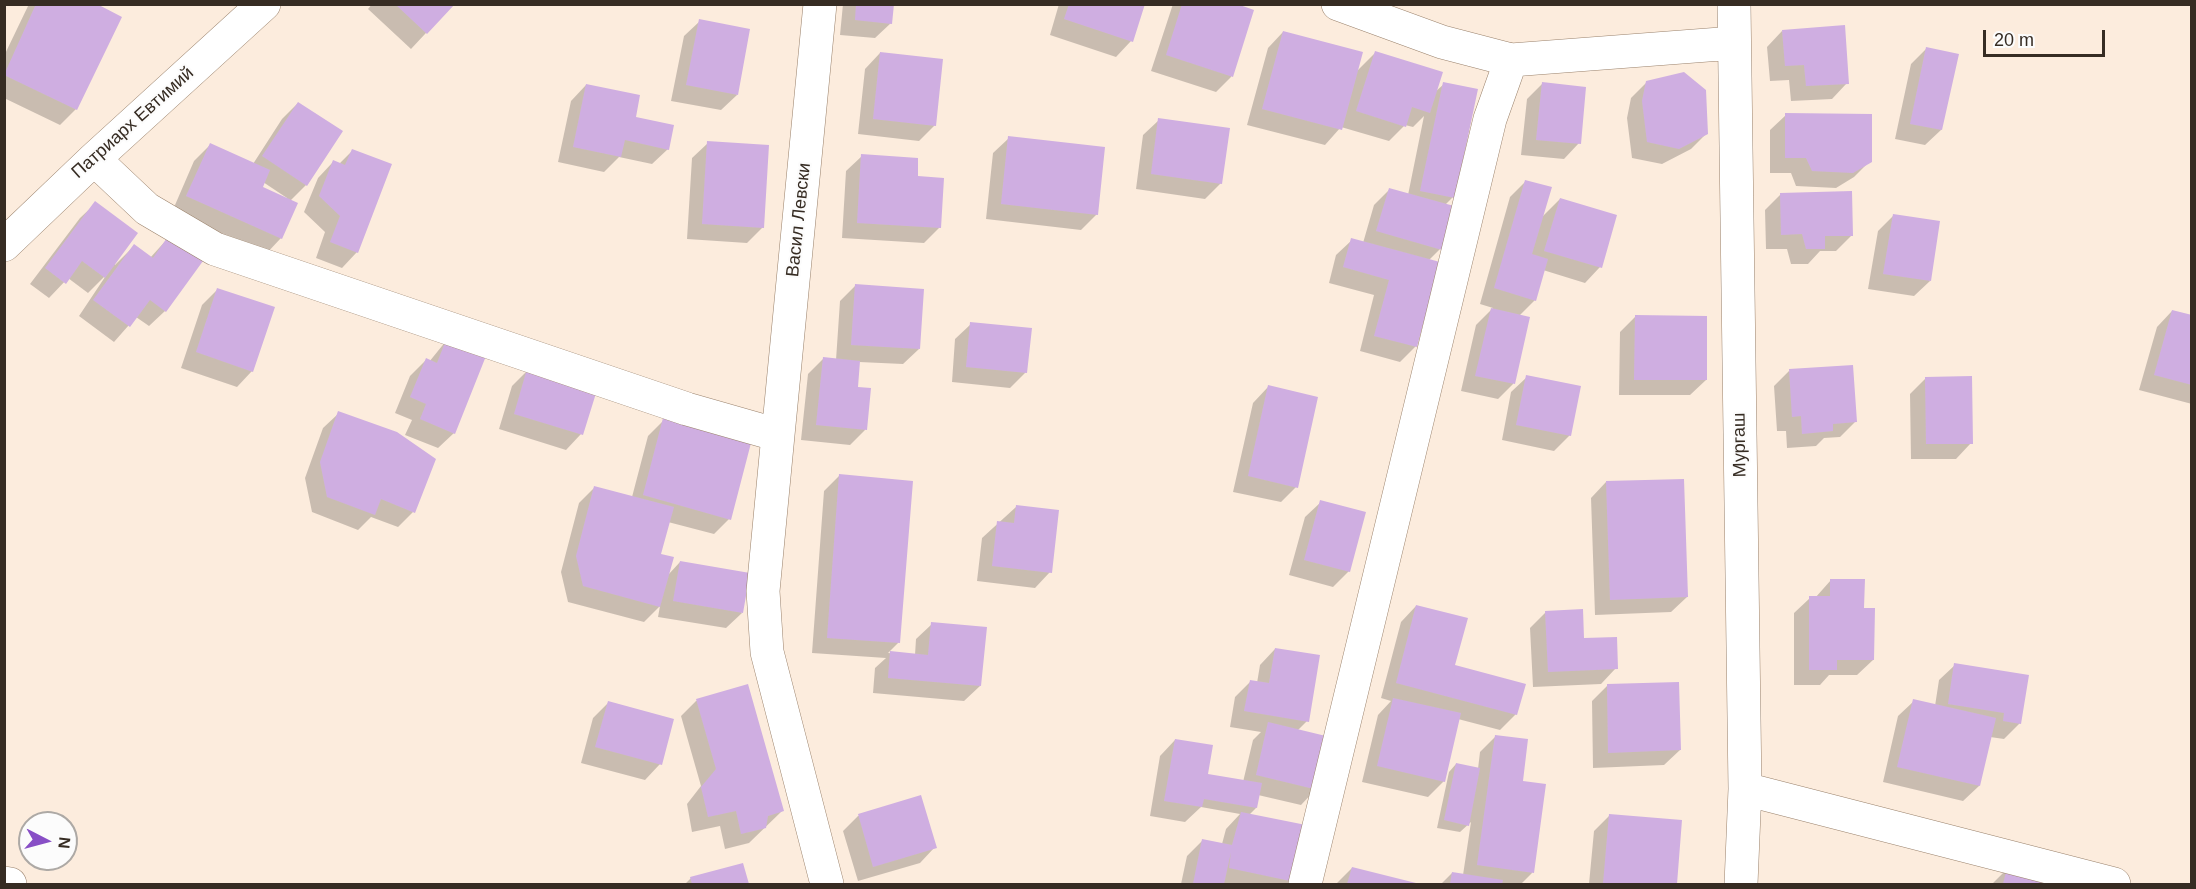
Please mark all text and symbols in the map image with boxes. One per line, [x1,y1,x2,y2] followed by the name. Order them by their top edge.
[1986,18,2108,56] scale bar
[1994,30,2034,50] text: 20 m
[68,63,198,183] street label: Патриарх Евтимий
[782,162,816,278] street label: Васил Левски
[1729,413,1751,477] street label: Мургаш
[18,811,78,871] north arrow
[55,836,73,849] text: N

